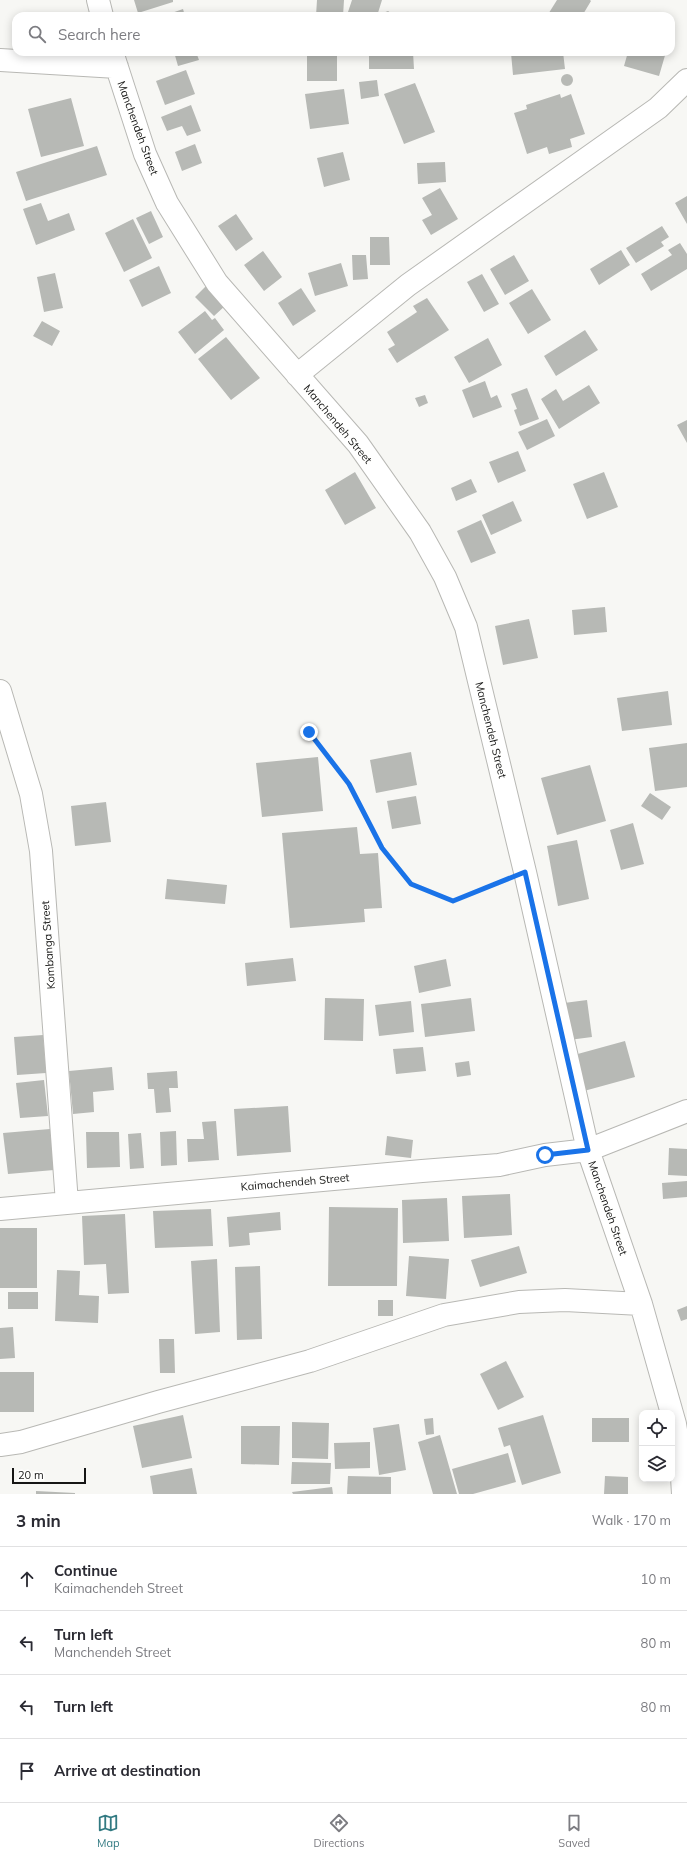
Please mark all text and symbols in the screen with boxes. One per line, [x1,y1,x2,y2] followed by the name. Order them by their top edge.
[12,12,675,56] search box
[26,23,48,45] icon: search
[58,25,140,44] text: Search here
[114,79,162,177] street label: Manchendeh Street
[301,382,375,467] street label: Manchendeh Street
[472,680,510,780] street label: Manchendeh Street
[300,723,318,741] route end
[38,900,58,990] street label: Kombanga Street
[536,1146,554,1164] route start
[585,1159,631,1257] street label: Manchendeh Street
[240,1170,350,1194] street label: Kaimachendeh Street
[639,1410,675,1482] map controls
[639,1410,675,1446] button: locate
[639,1446,675,1482] button: layers
[12,1466,86,1485] scale bar
[18,1468,44,1482] text: 20 m
[16,1510,61,1531] text: 3 min
[592,1512,671,1528] text: Walk · 170 m
[54,1561,117,1580] text: Continue
[16,1568,38,1590] icon: ahead
[641,1571,671,1587] text: 10 m
[54,1580,183,1596] text: Kaimachendeh Street
[54,1625,113,1644] text: Turn left
[16,1632,38,1654] icon: left
[641,1635,671,1651] text: 80 m
[54,1644,171,1660] text: Manchendeh Street
[16,1696,38,1718] icon: left
[54,1697,113,1716] text: Turn left
[641,1699,671,1715] text: 80 m
[16,1760,38,1782] icon: arrive
[54,1761,201,1780] text: Arrive at destination
[97,1812,120,1850] tab: Map
[314,1812,364,1850] tab: Directions
[558,1812,590,1850] tab: Saved

